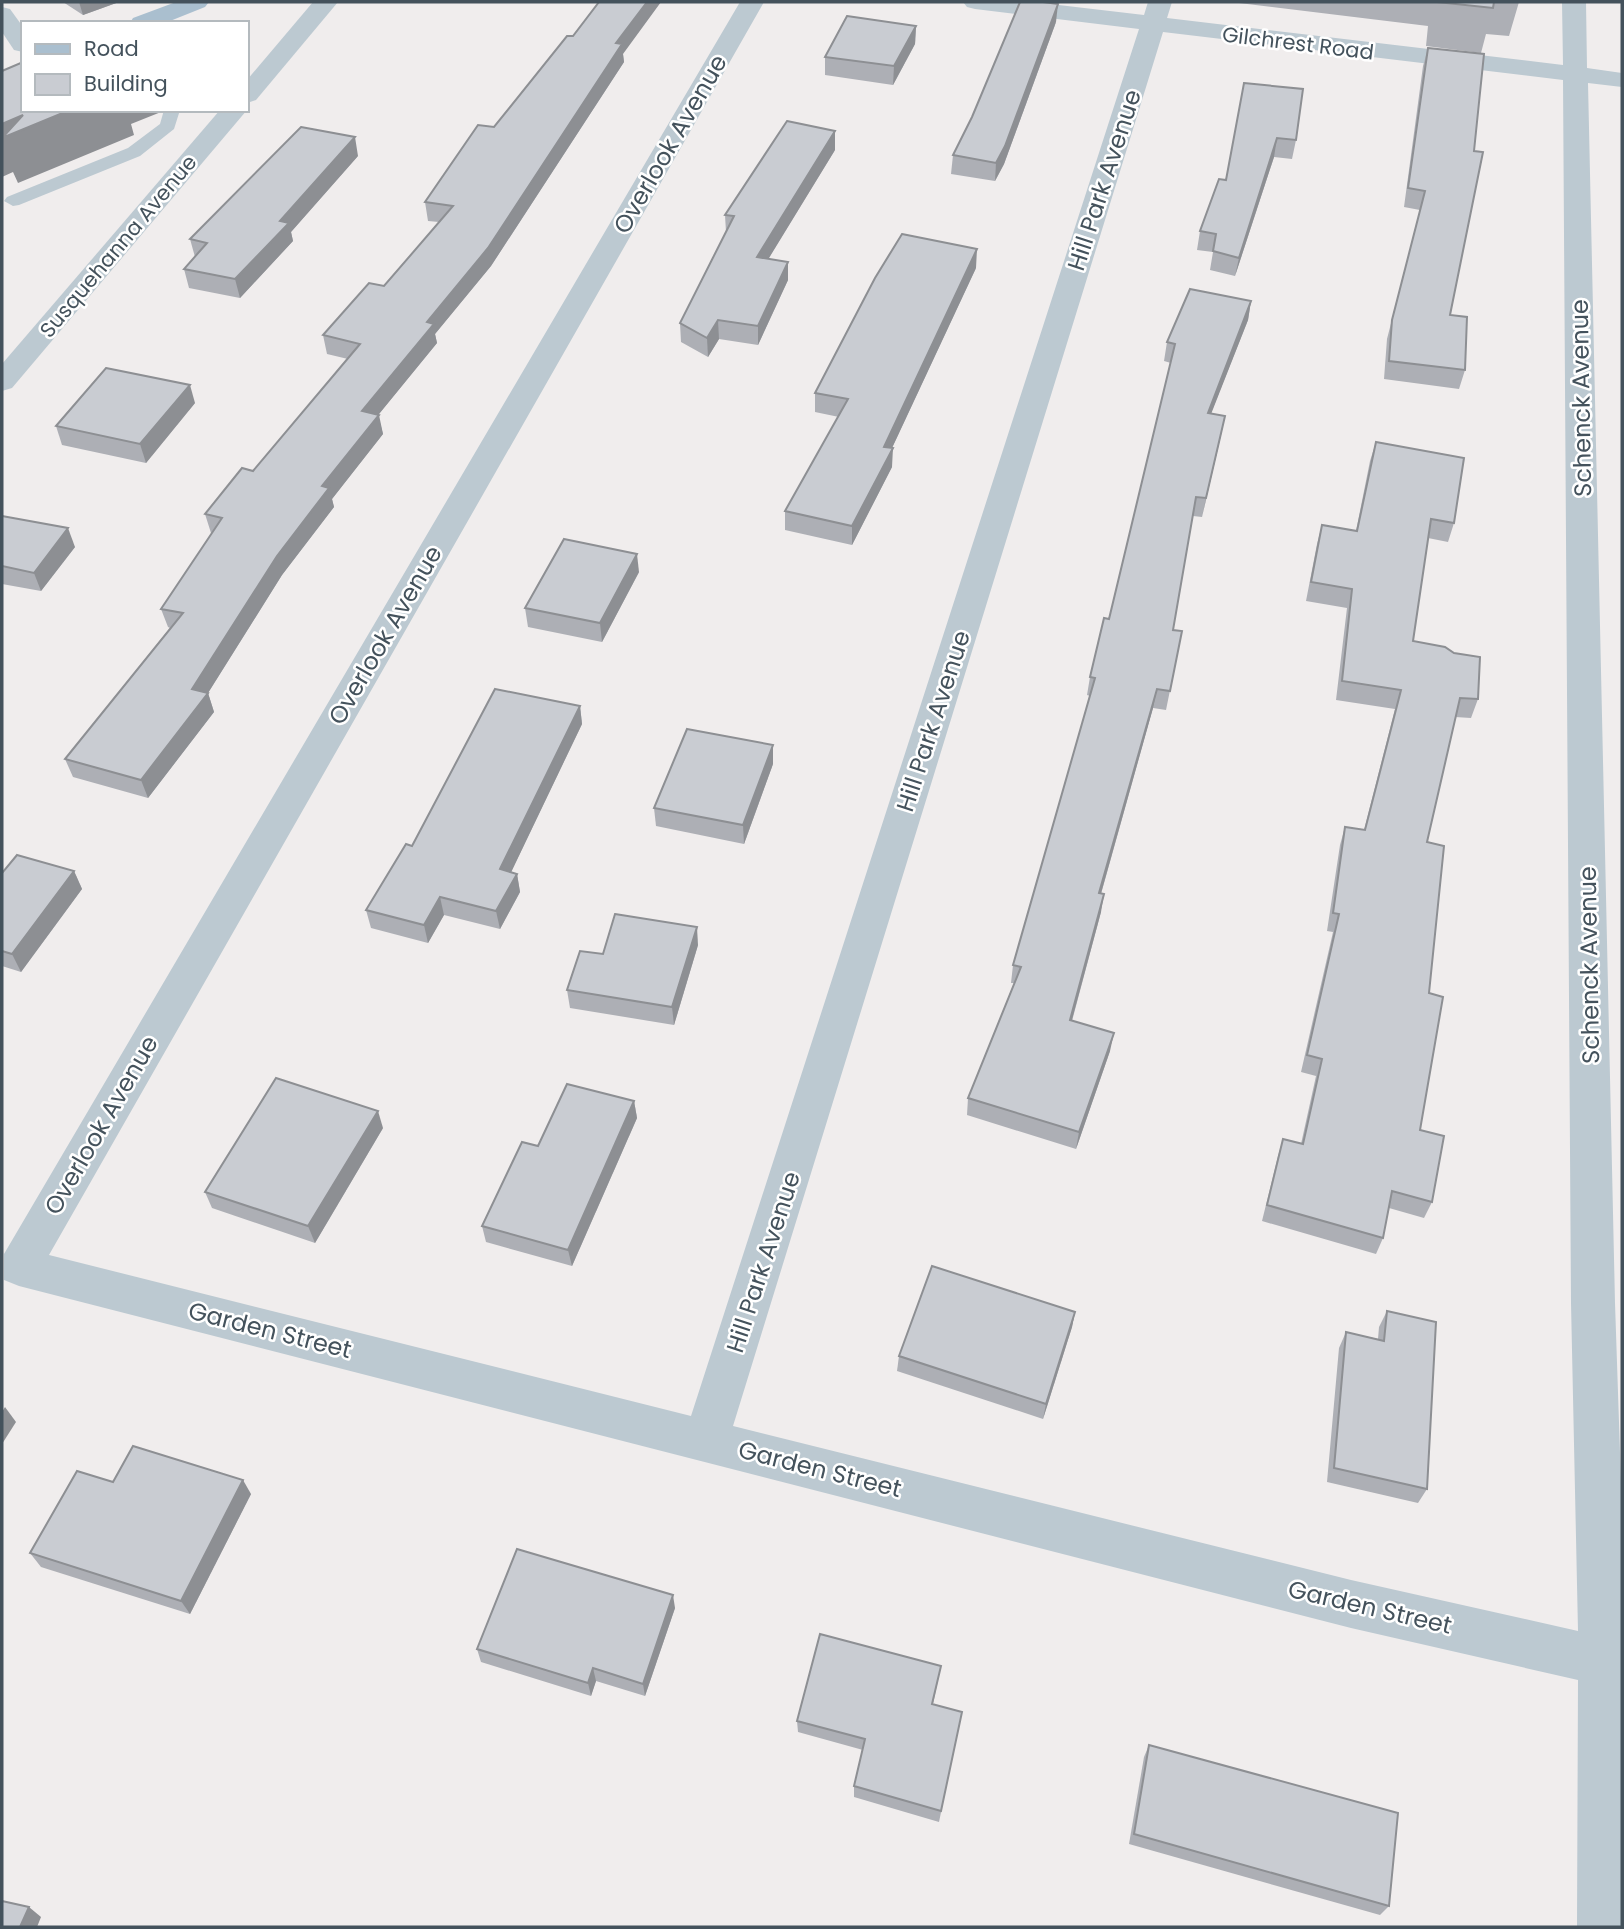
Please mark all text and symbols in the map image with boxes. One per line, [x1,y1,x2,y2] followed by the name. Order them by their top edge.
[1221,19,1375,67] street label: Gilchrest Road
[21,21,248,112] legend
[84,34,139,63] text: Road
[605,48,735,240] street label: Overlook Avenue
[84,69,168,98] text: Building
[1059,85,1149,275] street label: Hill Park Avenue
[33,148,203,344] street label: Susquehanna Avenue
[1563,299,1599,497] street label: Schenck Avenue
[320,539,450,731] street label: Overlook Avenue
[888,626,978,816] street label: Hill Park Avenue
[1571,866,1607,1064] street label: Schenck Avenue
[36,1029,166,1221] street label: Overlook Avenue
[718,1167,808,1357] street label: Hill Park Avenue
[185,1294,355,1366] street label: Garden Street
[735,1433,905,1505] street label: Garden Street
[1285,1572,1455,1642] street label: Garden Street

